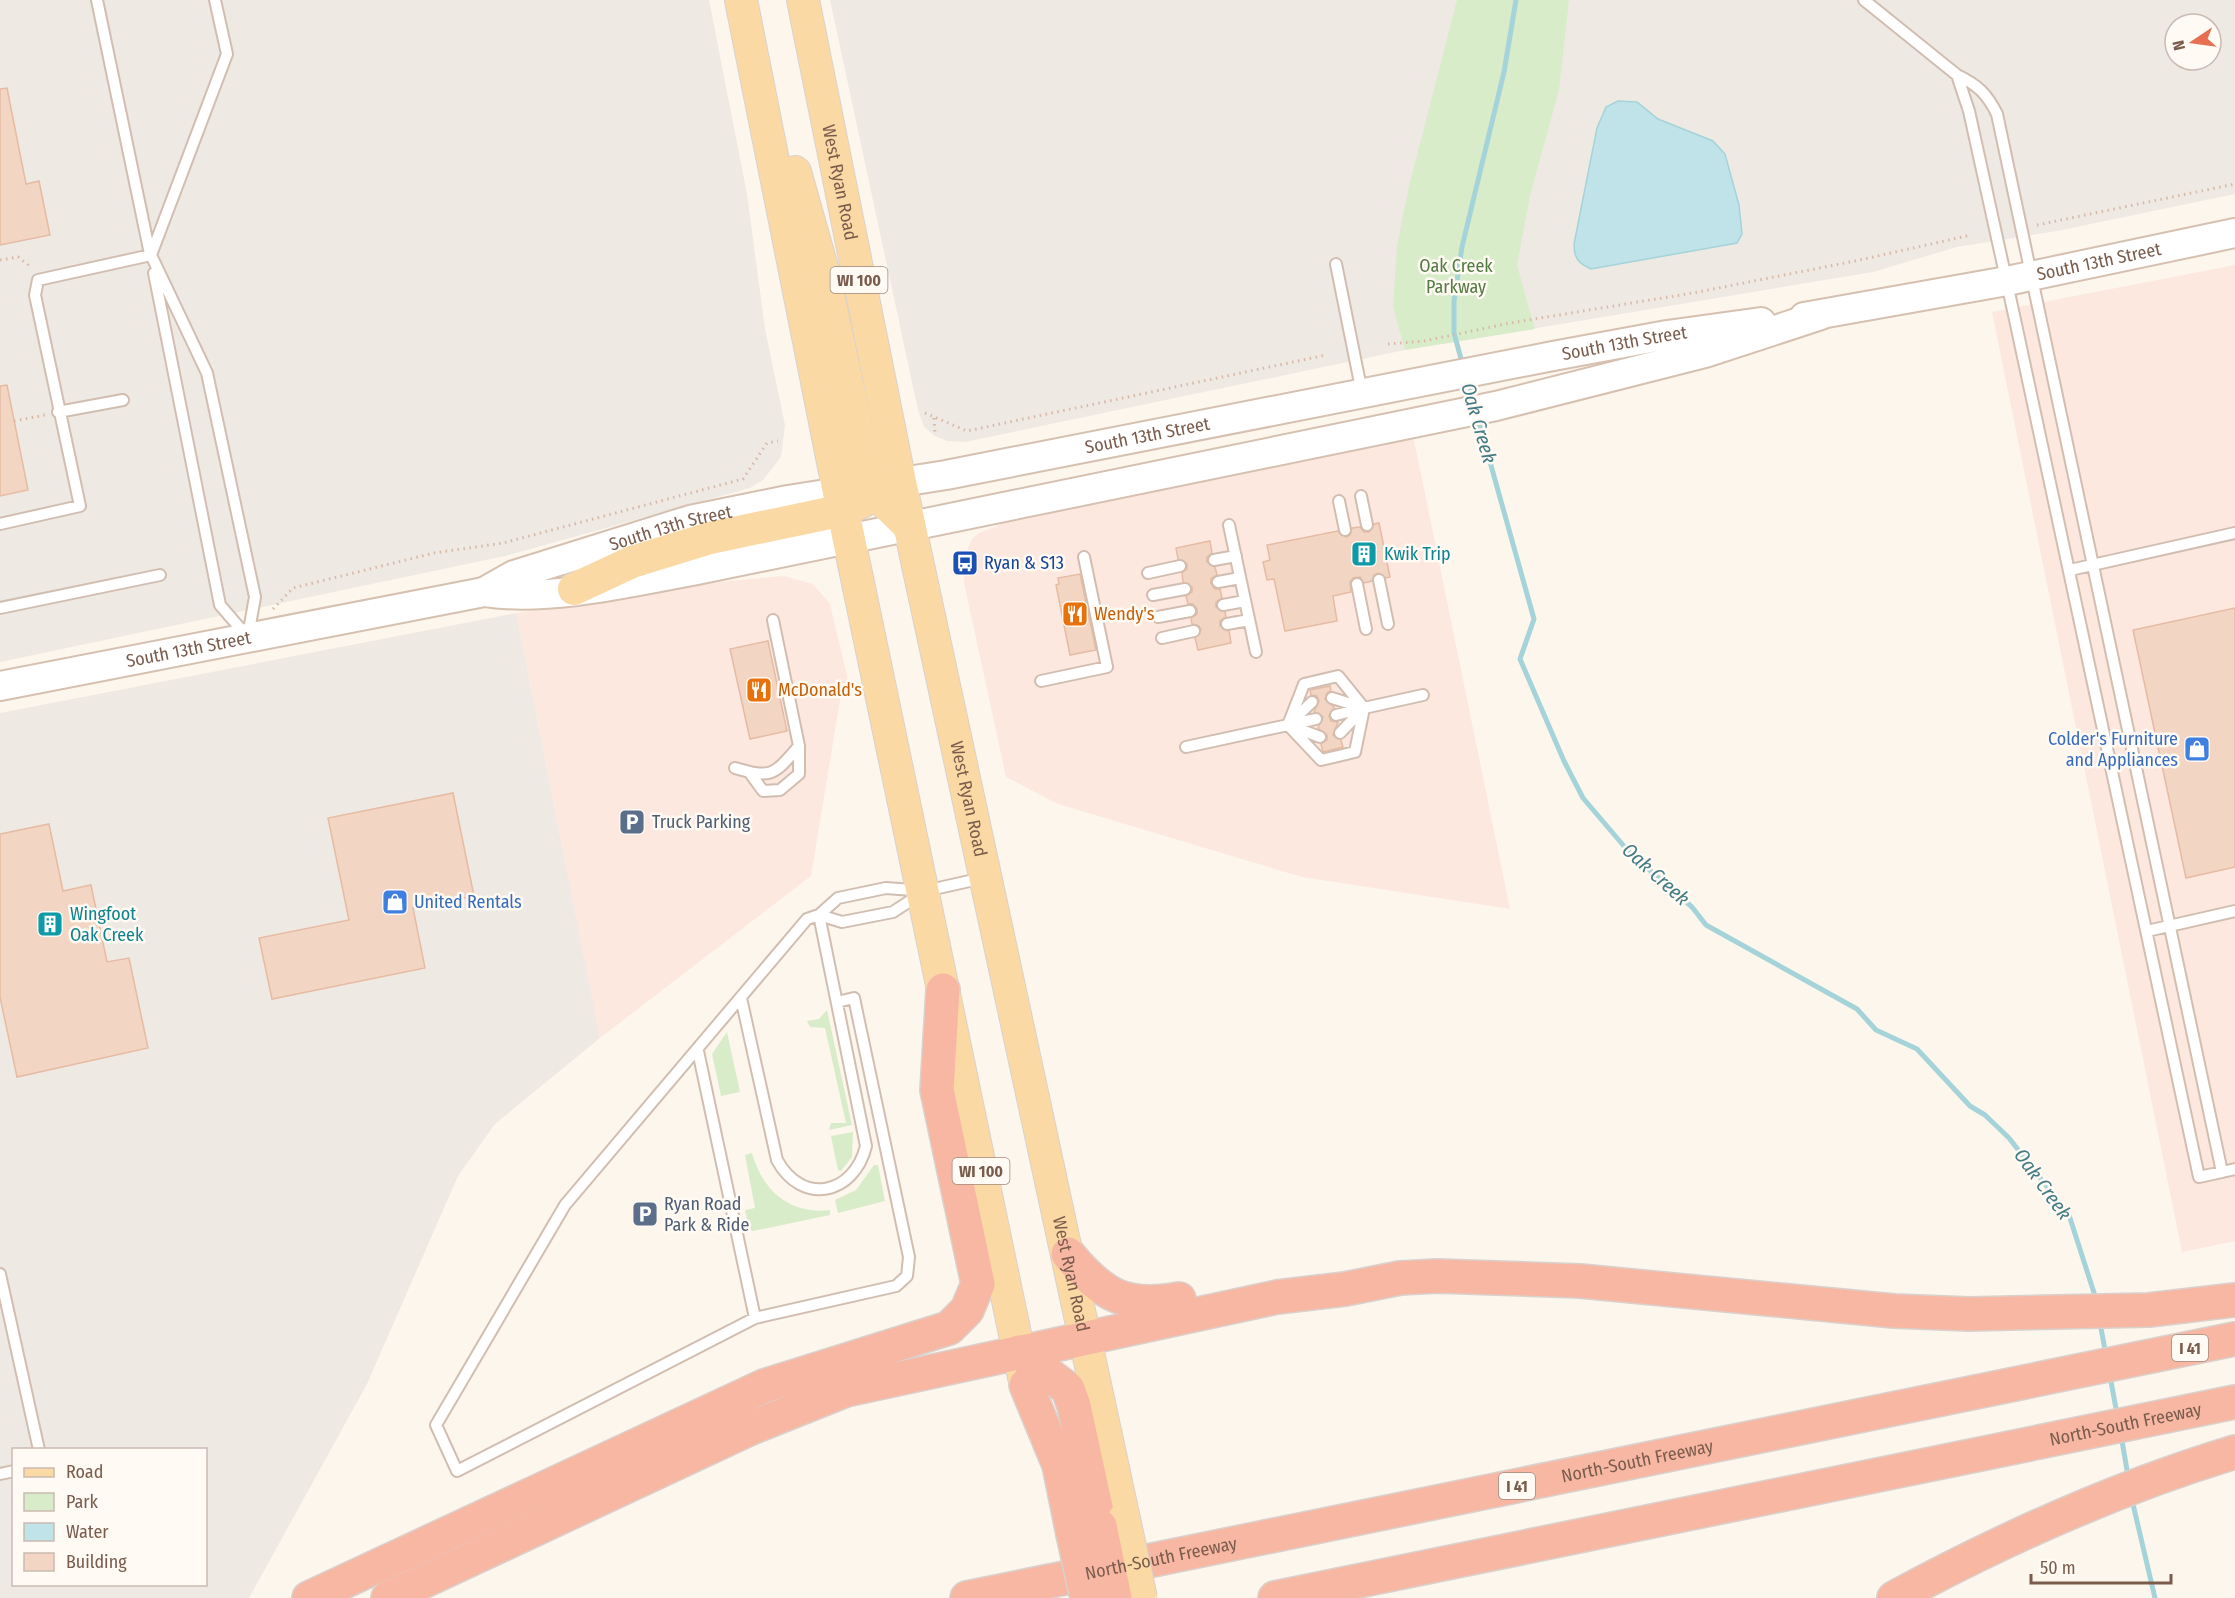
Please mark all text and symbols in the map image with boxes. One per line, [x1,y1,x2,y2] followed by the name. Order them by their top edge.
[2163,12,2223,72] north arrow
[2169,38,2189,52] text: N
[817,123,862,242] street label: West Ryan Road
[2035,238,2163,285] street label: South 13th Street
[1419,255,1493,298] park label: Oak Creek Parkway
[830,267,888,293] road number: WI 100
[1560,321,1688,365] street label: South 13th Street
[1456,380,1502,466] water label: Oak Creek
[1083,413,1212,459] street label: South 13th Street
[606,501,734,556] street label: South 13th Street
[1349,539,1379,569] building icon: Kwik Trip
[1384,543,1451,565] place label: Kwik Trip
[950,548,980,578] bus stop icon: Ryan & S13
[984,552,1064,574] place label: Ryan & S13
[1060,599,1090,629] restaurant icon: Wendy's
[1094,603,1155,625] place label: Wendy's
[124,627,253,672] street label: South 13th Street
[744,675,774,705] restaurant icon: McDonald's
[778,679,862,701] place label: McDonald's
[2048,728,2178,771] place label: Colder's Furniture and Appliances
[2182,734,2212,764] shop icon: Colder's Furniture and Appliances
[945,739,992,859] street label: West Ryan Road
[617,807,647,837] parking icon: Truck Parking
[652,811,751,833] place label: Truck Parking
[1617,838,1695,911] water label: Oak Creek
[380,887,410,917] shop icon: United Rentals
[414,891,522,913] place label: United Rentals
[70,903,144,946] place label: Wingfoot Oak Creek
[35,909,65,939] building icon: Wingfoot Oak Creek
[2009,1144,2077,1224] water label: Oak Creek
[952,1158,1010,1184] road number: WI 100
[664,1193,749,1236] place label: Ryan Road Park & Ride
[630,1199,660,1229] parking icon: Ryan Road Park & Ride
[1048,1214,1094,1334] street label: West Ryan Road
[2172,1335,2208,1361] road number: I 41
[2048,1398,2203,1451] street label: North-South Freeway
[1559,1435,1715,1487] street label: North-South Freeway
[12,1448,207,1586] legend
[66,1461,103,1483] text: Road
[1499,1473,1535,1499] road number: I 41
[66,1491,99,1513] text: Park
[66,1521,109,1543] text: Water
[1083,1532,1239,1585] street label: North-South Freeway
[2031,1547,2170,1585] scale bar
[66,1551,127,1573] text: Building
[2040,1557,2076,1579] text: 50 m

